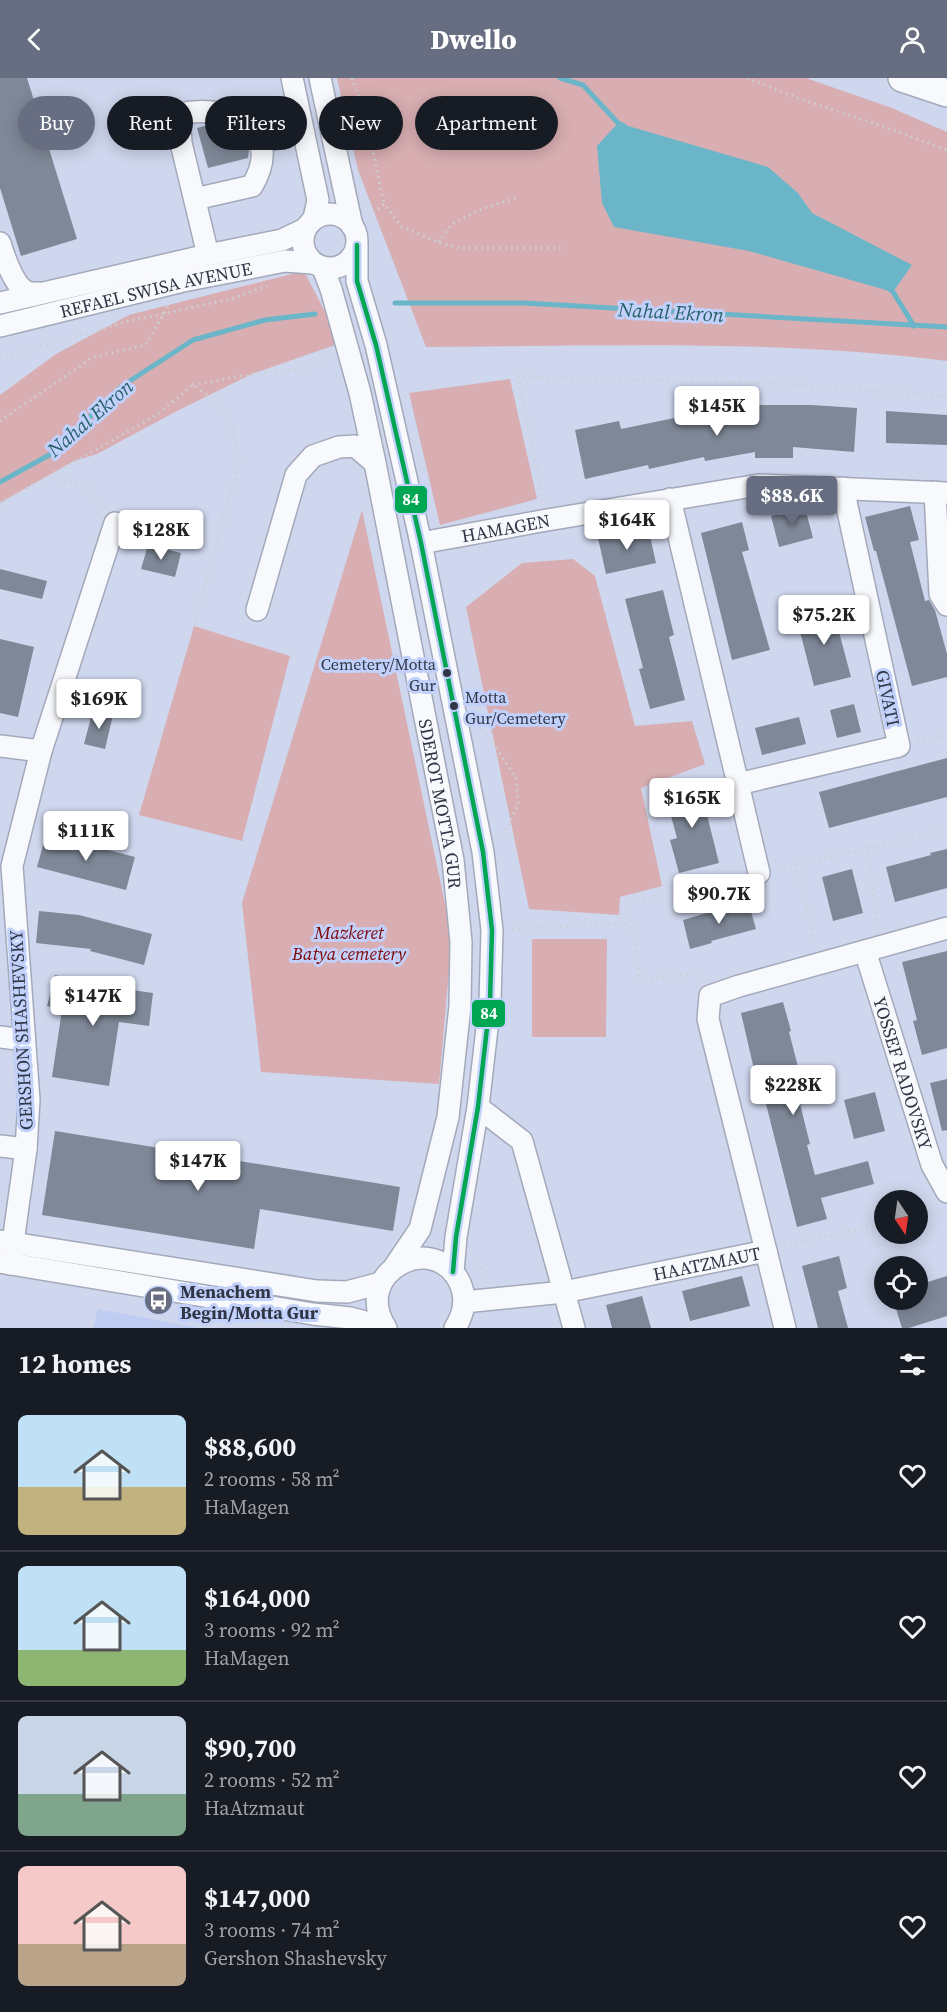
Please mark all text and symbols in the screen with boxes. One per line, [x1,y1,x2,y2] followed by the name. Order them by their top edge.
[430,21,517,58] text: Dwello
[18,23,51,56] icon: back
[896,23,929,56] icon: person
[18,96,95,150] chip: Buy
[107,96,193,150] chip: Rent
[205,96,307,150] chip: Filters
[319,96,403,150] chip: New
[415,96,558,150] chip: Apartment
[57,255,254,323] street label: REFAEL SWISA AVENUE
[616,295,725,329] water label: Nahal Ekron
[40,372,140,464] water label: Nahal Ekron
[675,386,759,437] pin: $145K
[688,391,746,419] text: $145K
[743,476,841,527] pin: $88.6K
[760,481,824,509] text: $88.6K
[394,485,428,514] line badge: 84
[402,488,420,510] text: 84
[585,500,669,551] pin: $164K
[598,505,656,533] text: $164K
[459,507,552,548] street label: HAMAGEN
[119,510,203,561] pin: $128K
[132,515,190,543] text: $128K
[775,595,873,646] pin: $75.2K
[792,600,856,628] text: $75.2K
[321,653,437,696] place label: Cemetery/Motta Gur
[441,667,453,679] marker: Cemetery/Motta Gur
[870,667,906,729] street label: GIVATI
[57,679,141,730] pin: $169K
[70,684,128,712] text: $169K
[465,686,567,729] place label: Motta Gur/Cemetery
[448,700,460,712] marker: Motta Gur/Cemetery
[413,716,468,890] street label: SDEROT MOTTA GUR
[650,778,734,829] pin: $165K
[663,783,721,811] text: $165K
[44,811,128,862] pin: $111K
[57,816,115,844] text: $111K
[670,874,768,925] pin: $90.7K
[687,879,751,907] text: $90.7K
[291,920,407,966] park label: Mazkeret Batya cemetery
[3,929,39,1131] street label: GERSHON SHASHEVSKY
[51,976,135,1027] pin: $147K
[64,981,122,1009] text: $147K
[867,993,939,1154] street label: YOSSEF RADOVSKY
[471,999,506,1028] line badge: 84
[480,1002,498,1024] text: 84
[751,1065,835,1116] pin: $228K
[764,1070,822,1098] text: $228K
[156,1141,240,1192] pin: $147K
[169,1146,227,1174] text: $147K
[874,1190,928,1244] north arrow
[874,1190,928,1310] map controls
[651,1240,763,1286] street label: HAATZMAUT
[874,1256,928,1310] button: locate
[180,1279,319,1325] place label: Menachem Begin/Motta Gur
[143,1285,175,1317] bus stop icon: Menachem Begin/Motta Gur
[18,1346,131,1382] text: 12 homes
[896,1348,929,1381] icon: filters
[204,1429,296,1465] text: $88,600
[66,1439,138,1511] icon: home
[896,1459,929,1492] icon: heart
[204,1465,340,1493] text: 2 rooms · 58 m²
[204,1493,290,1521] text: HaMagen
[204,1580,310,1616] text: $164,000
[66,1590,138,1662] icon: home
[896,1610,929,1643] icon: heart
[204,1616,340,1644] text: 3 rooms · 92 m²
[204,1644,290,1672] text: HaMagen
[204,1730,296,1766] text: $90,700
[66,1740,138,1812] icon: home
[896,1760,929,1793] icon: heart
[204,1766,340,1794] text: 2 rooms · 52 m²
[204,1794,305,1822] text: HaAtzmaut
[204,1880,310,1916] text: $147,000
[66,1890,138,1962] icon: home
[896,1910,929,1943] icon: heart
[204,1916,340,1944] text: 3 rooms · 74 m²
[204,1944,387,1972] text: Gershon Shashevsky

